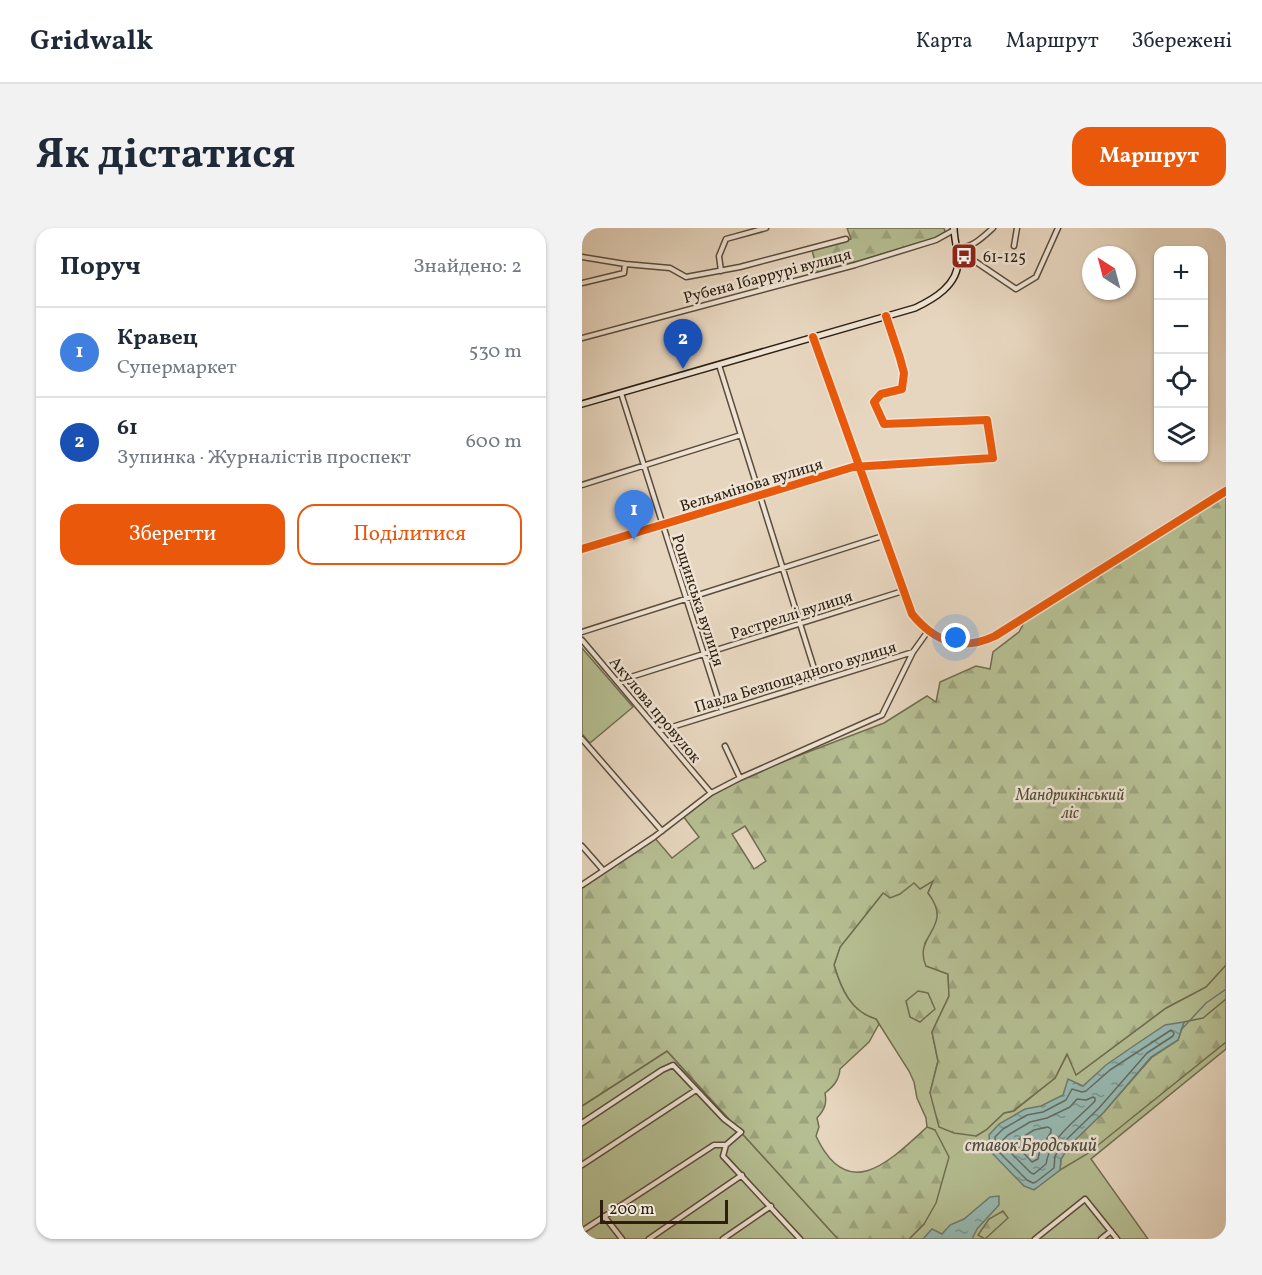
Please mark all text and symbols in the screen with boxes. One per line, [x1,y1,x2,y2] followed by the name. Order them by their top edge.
[30,22,153,61] text: Gridwalk
[916,27,973,56] text: Карта
[1006,27,1099,56] text: Маршрут
[1132,27,1232,56] text: Збережені
[36,127,296,186] text: Як дістатися
[1072,127,1226,186] button: Маршрут
[949,241,979,271] bus stop icon: 61-125
[681,244,854,310] street label: Рубена Ібаррурі вулиця
[1082,246,1136,300] north arrow
[1154,246,1208,462] map controls
[1154,246,1208,300] button: +
[983,247,1026,269] place label: 61-125
[60,249,141,285] text: Поруч
[413,253,522,281] text: Знайдено: 2
[1154,300,1208,354] button: −
[664,320,702,369] pin: 2
[117,323,198,354] text: Кравец
[75,338,84,366] text: 1
[469,338,522,366] text: 530 m
[117,354,237,382] text: Супермаркет
[1154,354,1208,408] button: locate
[1154,408,1208,462] button: layers
[117,413,138,444] text: 61
[74,428,85,456] text: 2
[466,428,522,456] text: 600 m
[117,444,411,472] text: Зупинка · Журналістів проспект
[677,454,826,518] street label: Вельямінова вулиця
[614,490,654,540] pin: 1
[60,504,285,565] button: Зберегти
[297,504,522,565] button: Поділитися
[665,532,729,670] street label: Рощинська вулиця
[728,586,855,646] street label: Растреллі вулиця
[941,623,970,652] your location
[692,637,899,719] street label: Павла Безпощадного вулиця
[603,652,706,769] street label: Акулова провулок
[1015,785,1124,825] park label: Мандрикінський ліс
[965,1134,1097,1159] water label: ставок Бродський
[600,1197,728,1224] scale bar
[609,1199,654,1221] text: 200 m

